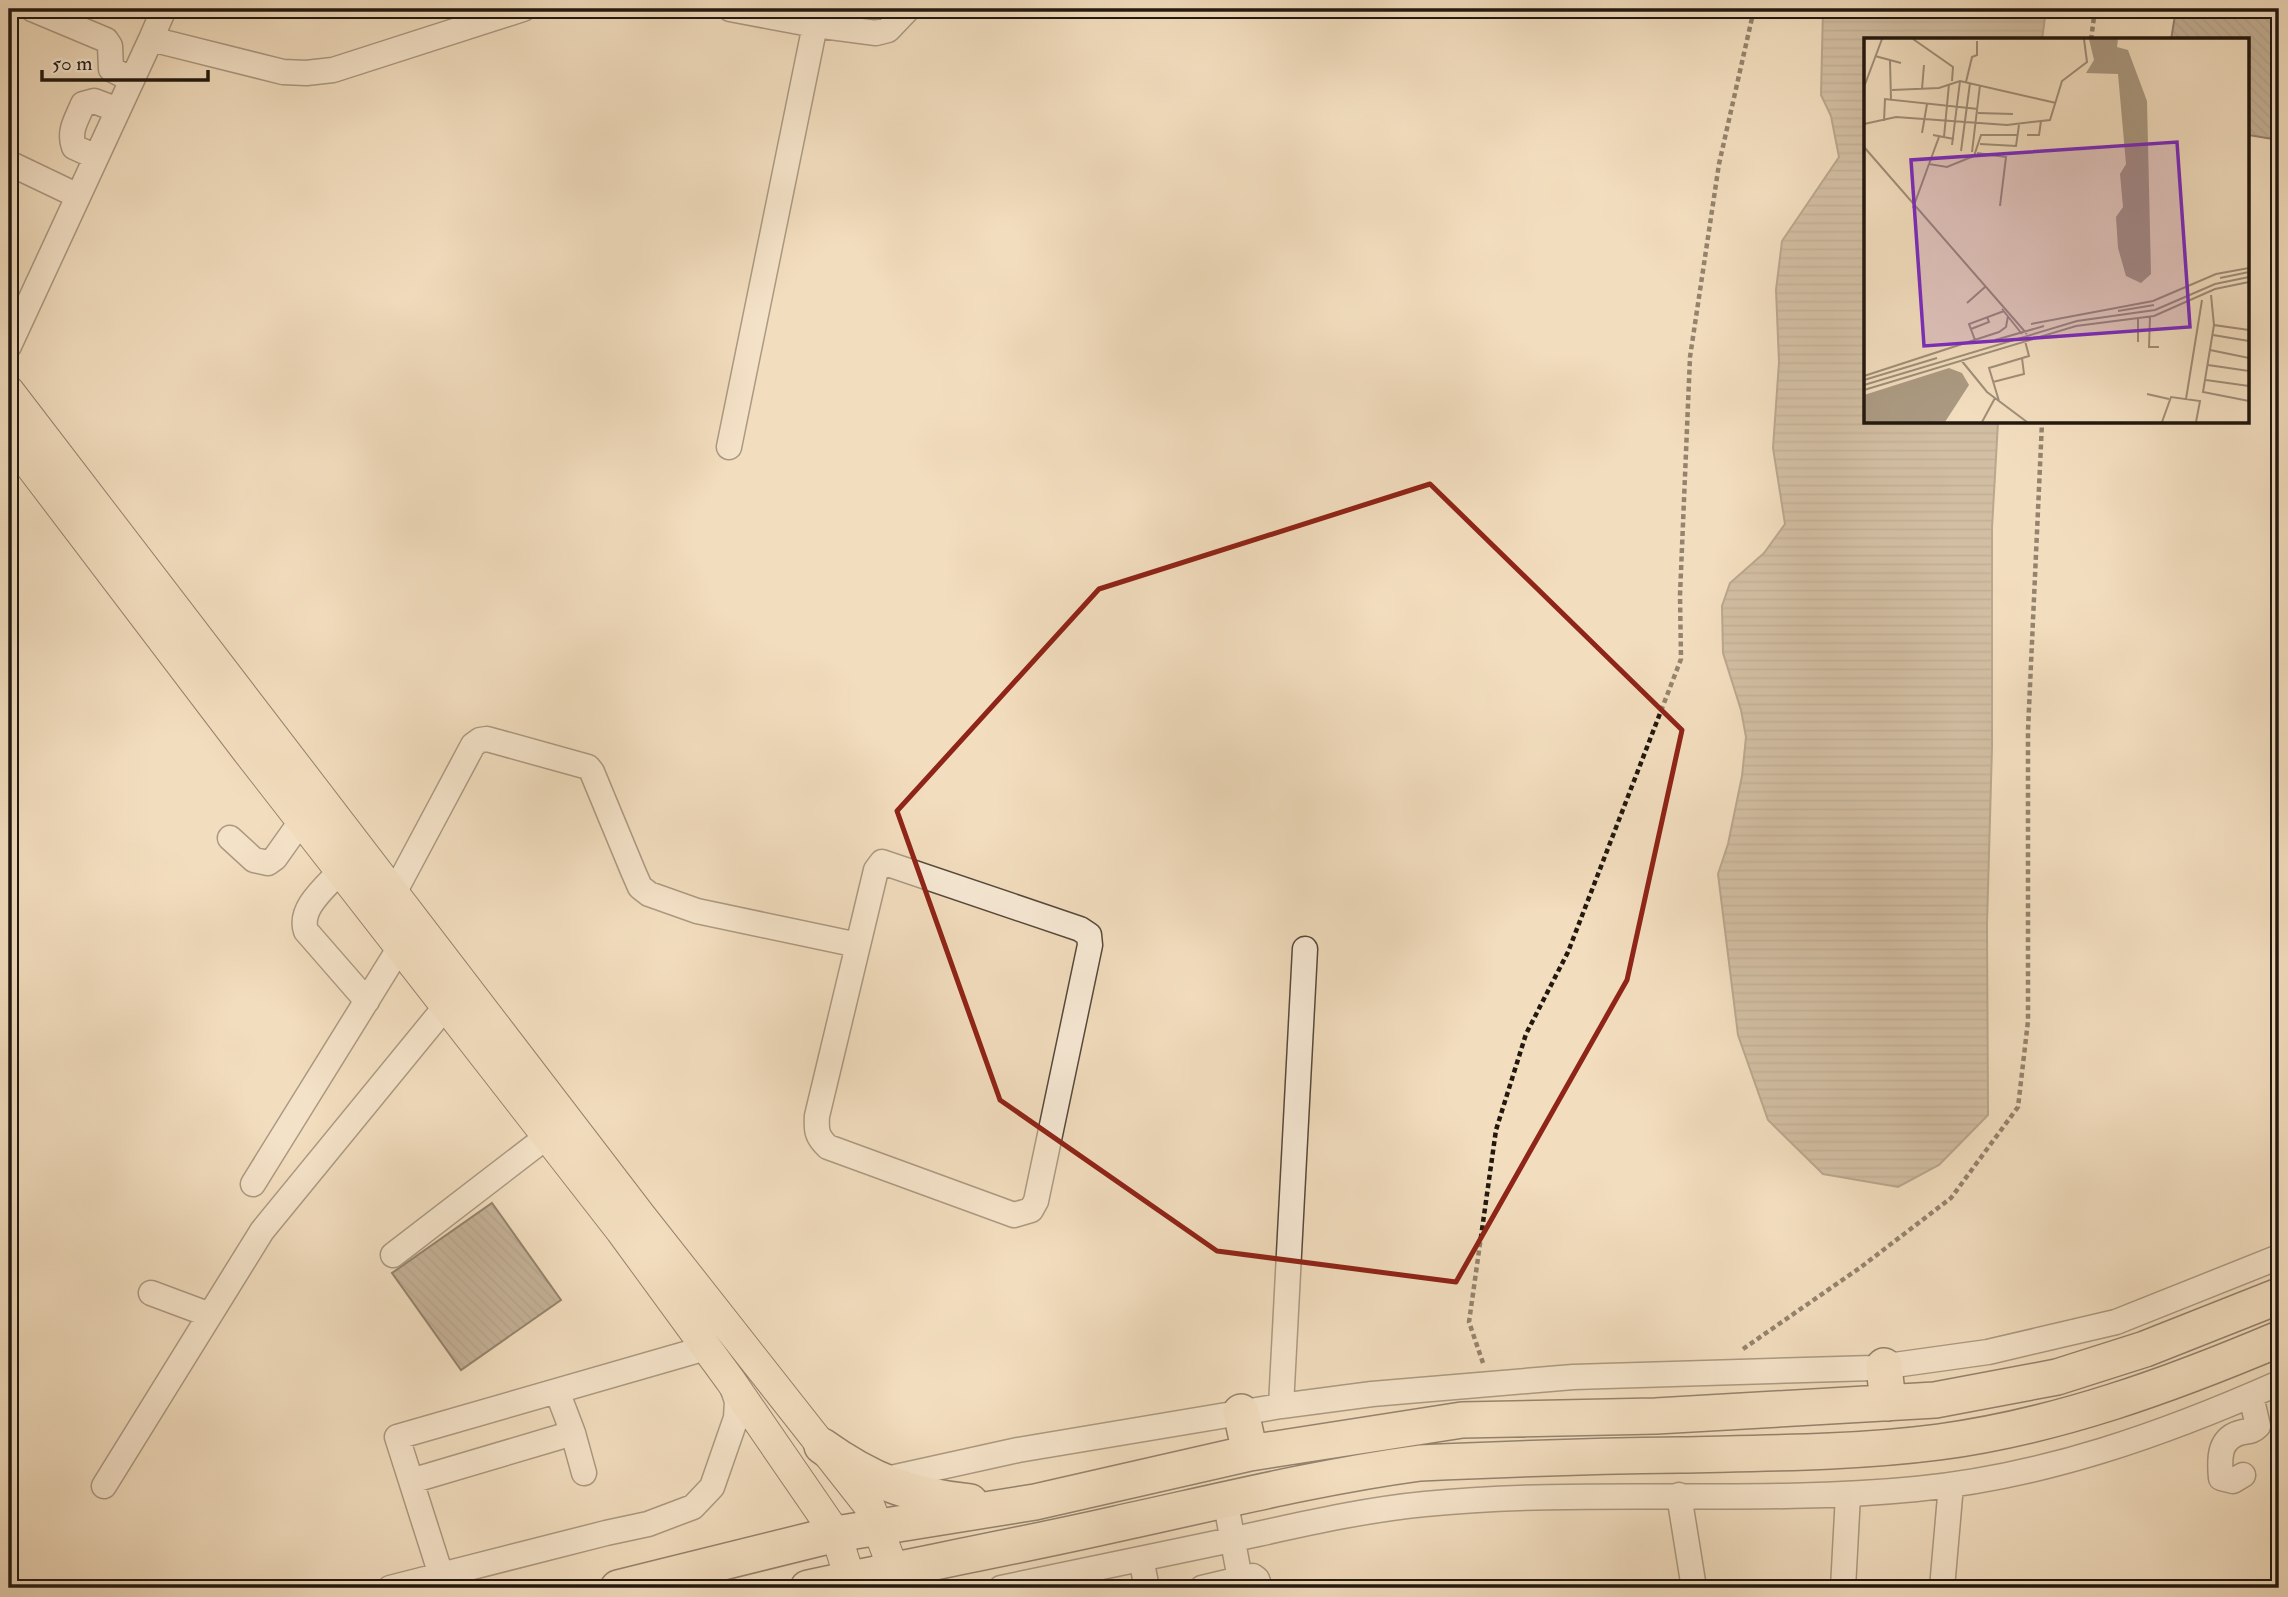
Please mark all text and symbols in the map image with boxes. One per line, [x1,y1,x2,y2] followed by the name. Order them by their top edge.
[42,38,208,82] scale bar
[1864,38,2250,424] inset map
[52,50,93,77] text: 50 m

